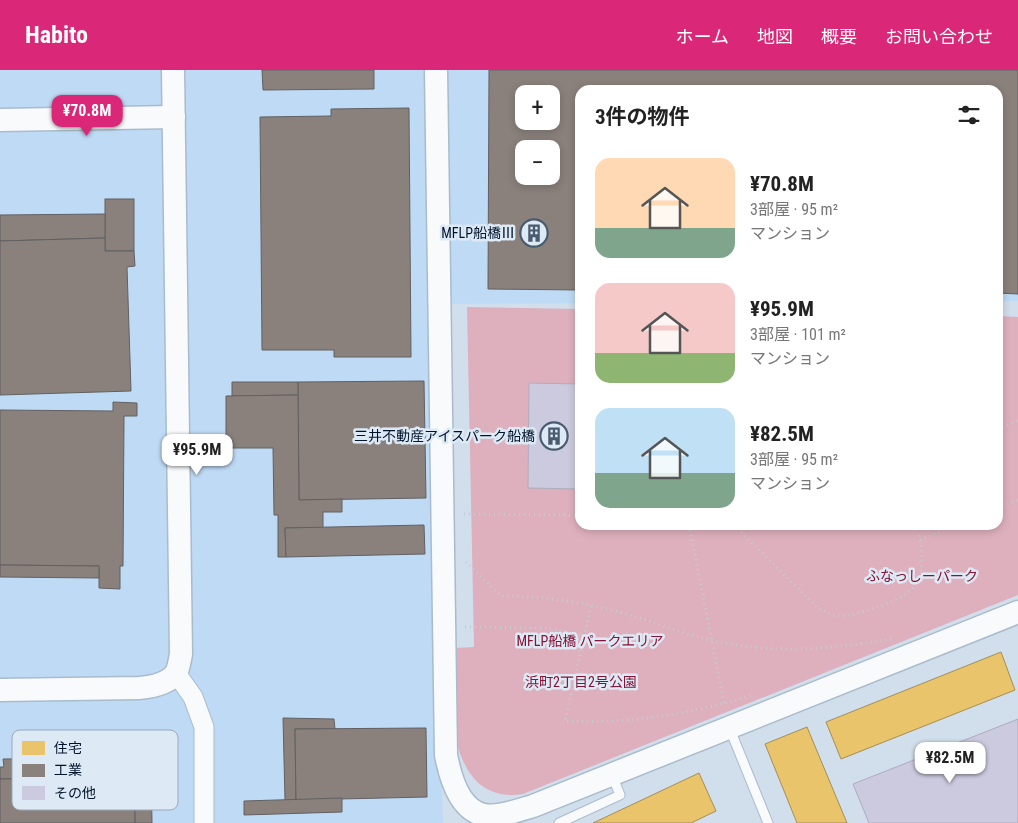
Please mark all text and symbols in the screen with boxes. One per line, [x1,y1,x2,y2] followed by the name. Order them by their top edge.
[25,21,88,49] text: Habito
[676,26,729,47] text: ホーム
[757,26,793,47] text: 地図
[821,26,857,47] text: 概要
[885,26,993,47] text: お問い合わせ
[515,85,560,185] map controls
[515,85,560,130] button: +
[46,94,128,137] pin: ¥70.8M
[63,101,111,120] text: ¥70.8M
[955,101,983,129] icon: filters
[595,105,690,129] text: 3件の物件
[515,140,560,185] button: −
[750,172,814,196] text: ¥70.8M
[635,178,695,238] icon: home
[750,200,838,219] text: 3部屋 · 95 m²
[519,218,549,248] building icon: MFLP船橋Ⅲ
[750,224,830,243] text: マンション
[441,225,515,241] place label: MFLP船橋Ⅲ
[750,297,814,321] text: ¥95.9M
[635,303,695,363] icon: home
[750,325,846,344] text: 3部屋 · 101 m²
[750,349,830,368] text: マンション
[539,421,569,451] building icon: 三井不動産アイスパーク船橋
[750,422,814,446] text: ¥82.5M
[354,428,535,444] place label: 三井不動産アイスパーク船橋
[635,428,695,488] icon: home
[156,434,238,476] pin: ¥95.9M
[173,440,221,459] text: ¥95.9M
[750,450,838,469] text: 3部屋 · 95 m²
[750,474,830,493] text: マンション
[866,568,978,584] park label: ふなっしーパーク
[517,633,663,649] park label: MFLP船橋 パークエリア
[525,674,637,690] park label: 浜町2丁目2号公園
[12,730,178,810] legend
[54,740,82,756] text: 住宅
[909,742,991,784] pin: ¥82.5M
[926,748,974,767] text: ¥82.5M
[54,762,82,778] text: 工業
[54,785,96,801] text: その他

